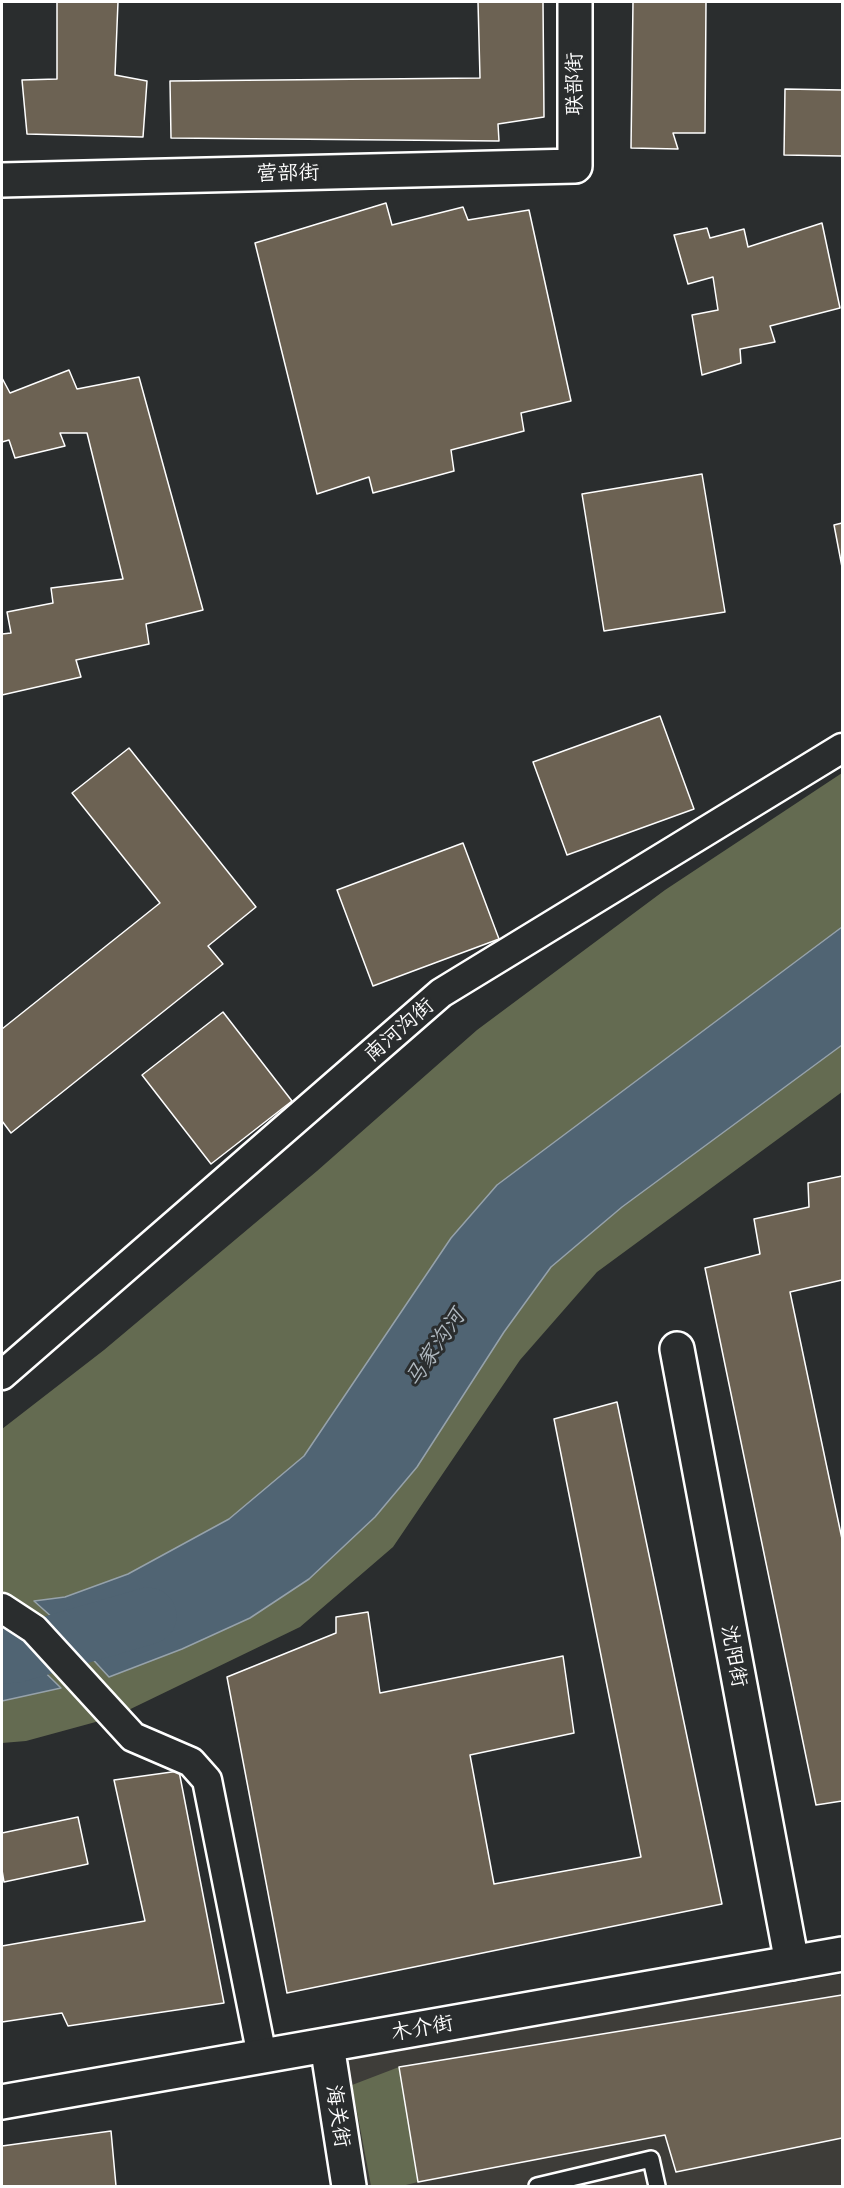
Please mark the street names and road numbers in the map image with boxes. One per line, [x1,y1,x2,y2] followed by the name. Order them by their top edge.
[562,53,588,115] street label: 联部街
[256,160,320,186] street label: 营部街
[359,993,439,1067] street label: 南河沟街
[716,1623,752,1689] street label: 沈阳街
[389,2010,455,2046] street label: 木介街
[321,2083,355,2149] street label: 海关街

